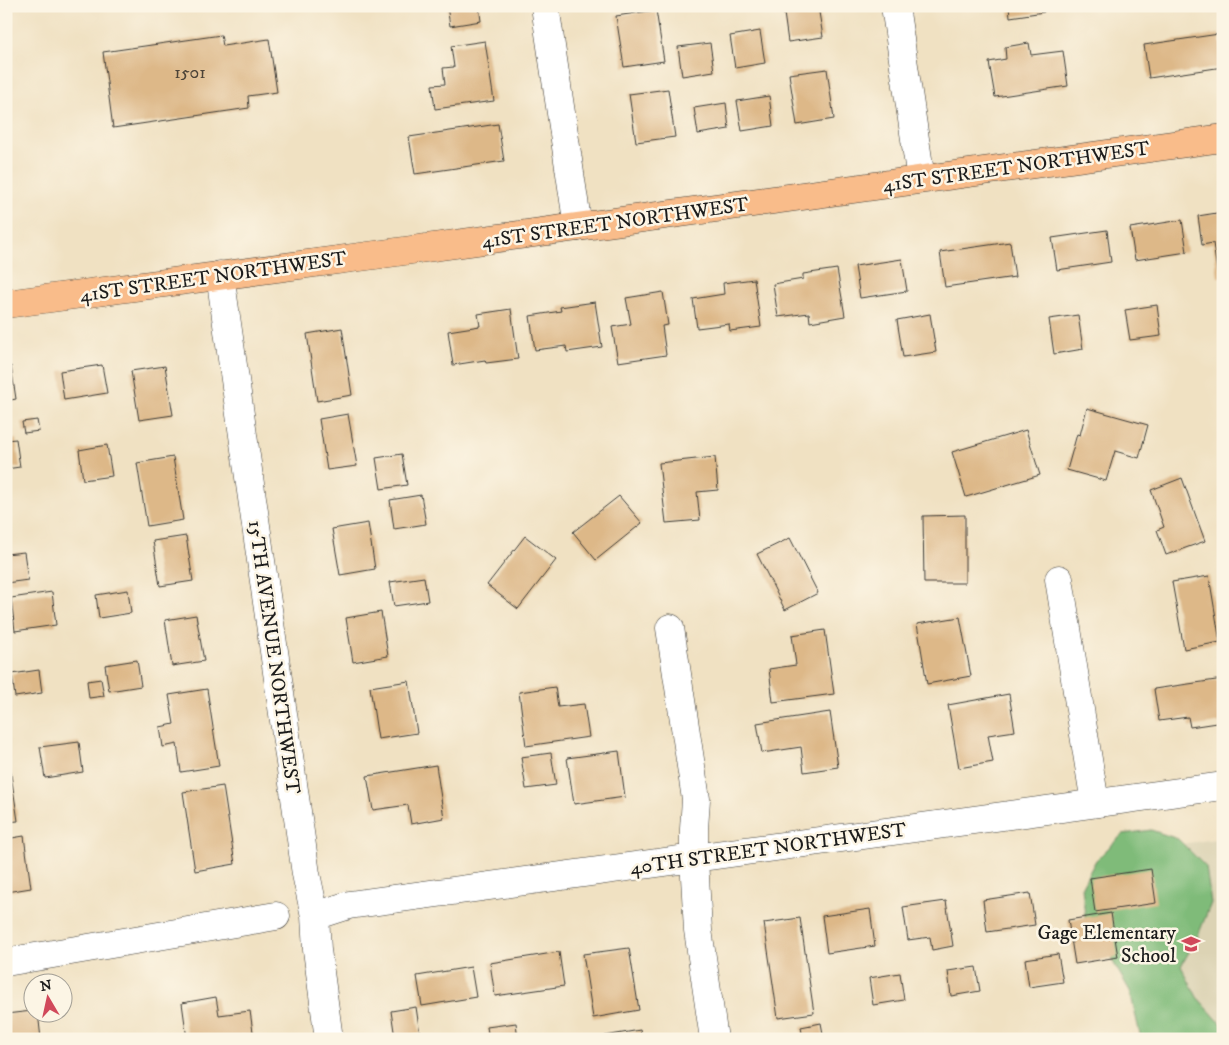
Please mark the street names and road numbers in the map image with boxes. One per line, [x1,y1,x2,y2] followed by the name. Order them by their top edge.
[881,136,1151,199] street label: 41ST STREET NORTHWEST
[480,192,750,255] street label: 41ST STREET NORTHWEST
[78,246,348,309] street label: 41ST STREET NORTHWEST
[242,519,305,796] street label: 15TH AVENUE NORTHWEST
[628,818,908,881] street label: 40TH STREET NORTHWEST

